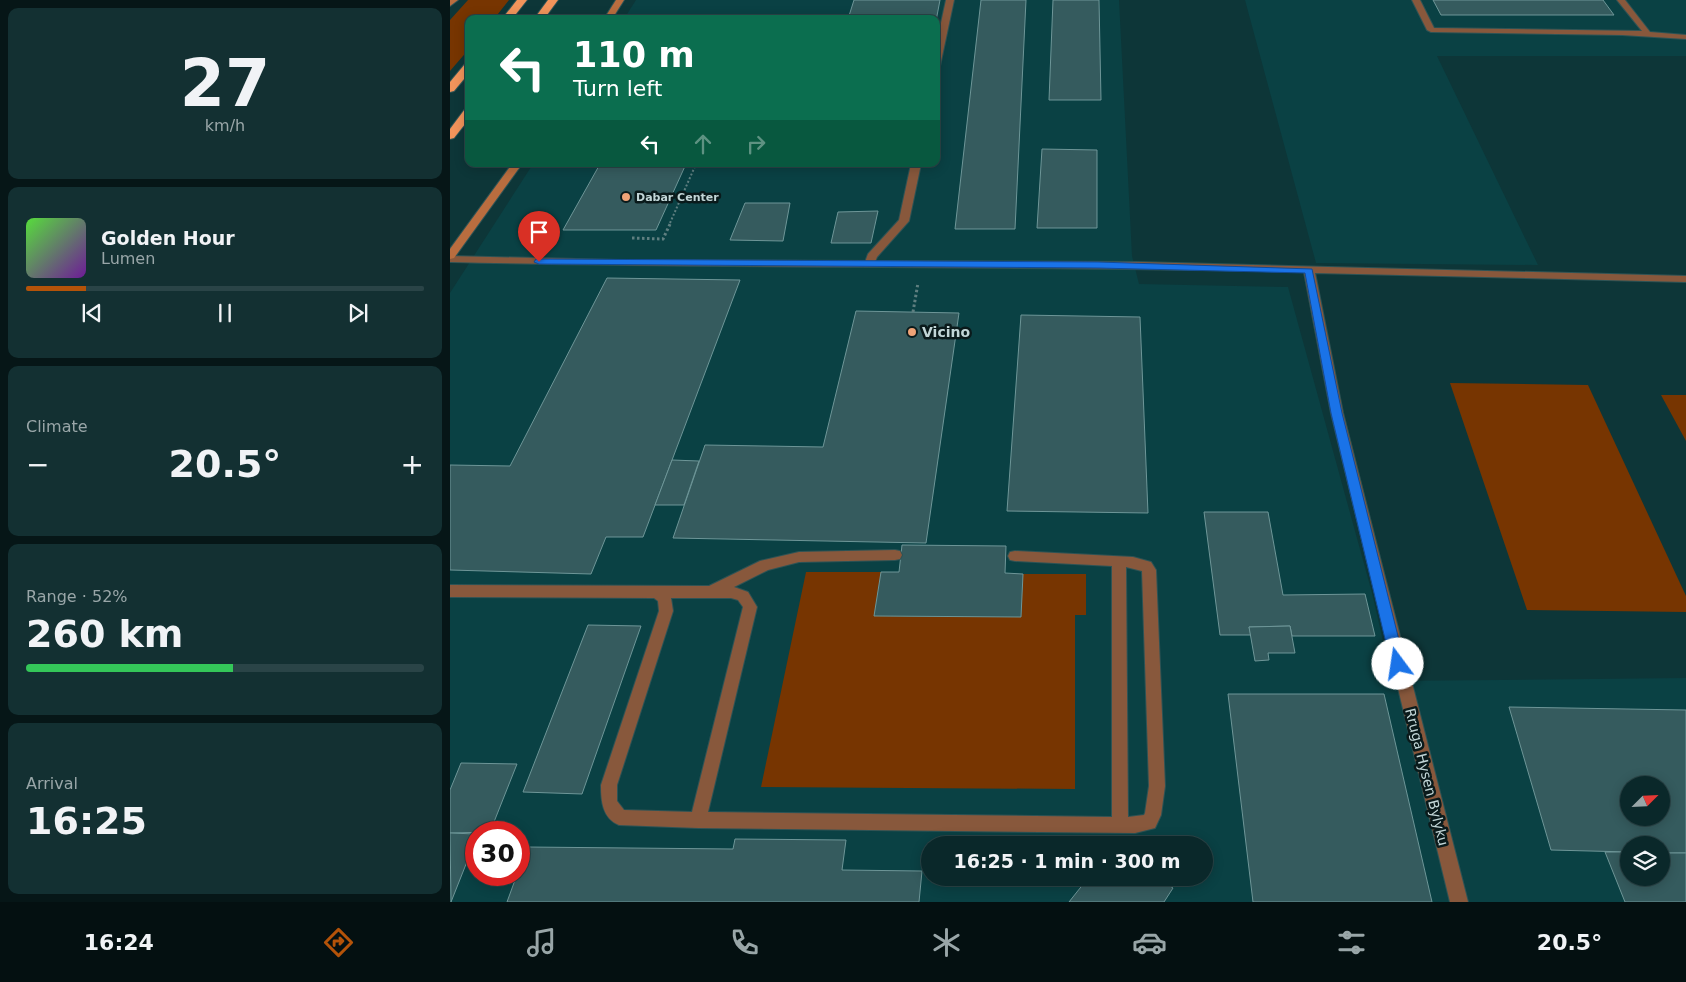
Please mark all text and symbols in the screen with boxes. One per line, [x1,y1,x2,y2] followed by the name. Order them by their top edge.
[490,35,555,100] icon: left
[573,35,695,75] text: 110 m
[180,46,270,121] text: 27
[573,76,662,101] text: Turn left
[205,116,245,135] text: km/h
[636,130,664,158] icon: left
[689,130,717,158] icon: ahead
[742,130,770,158] icon: right
[620,191,632,203] marker: Dabar Center
[636,191,719,204] place label: Dabar Center
[518,211,560,262] pin
[525,218,553,246] icon: arrive
[101,227,235,249] text: Golden Hour
[101,249,155,268] text: Lumen
[78,299,106,327] icon: previous
[211,299,239,327] icon: pause
[344,299,372,327] icon: next
[922,324,970,340] place label: Vicino
[906,326,918,338] marker: Vicino
[26,417,88,436] text: Climate
[169,442,281,486] text: 20.5°
[26,448,49,481] text: −
[401,448,424,481] text: +
[26,587,128,606] text: Range · 52%
[26,612,183,656] text: 260 km
[1371,637,1423,689] position arrow
[1402,707,1452,847] street label: Rruga Hysen Bylyku
[26,774,78,793] text: Arrival
[1620,776,1670,826] north arrow
[1620,776,1670,886] map controls
[26,799,147,843] text: 16:25
[465,821,530,886] speed limit sign: 30
[1620,836,1670,886] button: layers
[953,850,1181,872] text: 16:25 · 1 min · 300 m
[321,925,356,960] icon: directions
[524,925,559,960] icon: music
[727,925,762,960] icon: phone
[929,925,964,960] icon: climate
[1132,925,1167,960] icon: car
[1334,925,1369,960] icon: filters
[84,930,154,955] text: 16:24
[1537,930,1602,955] text: 20.5°

